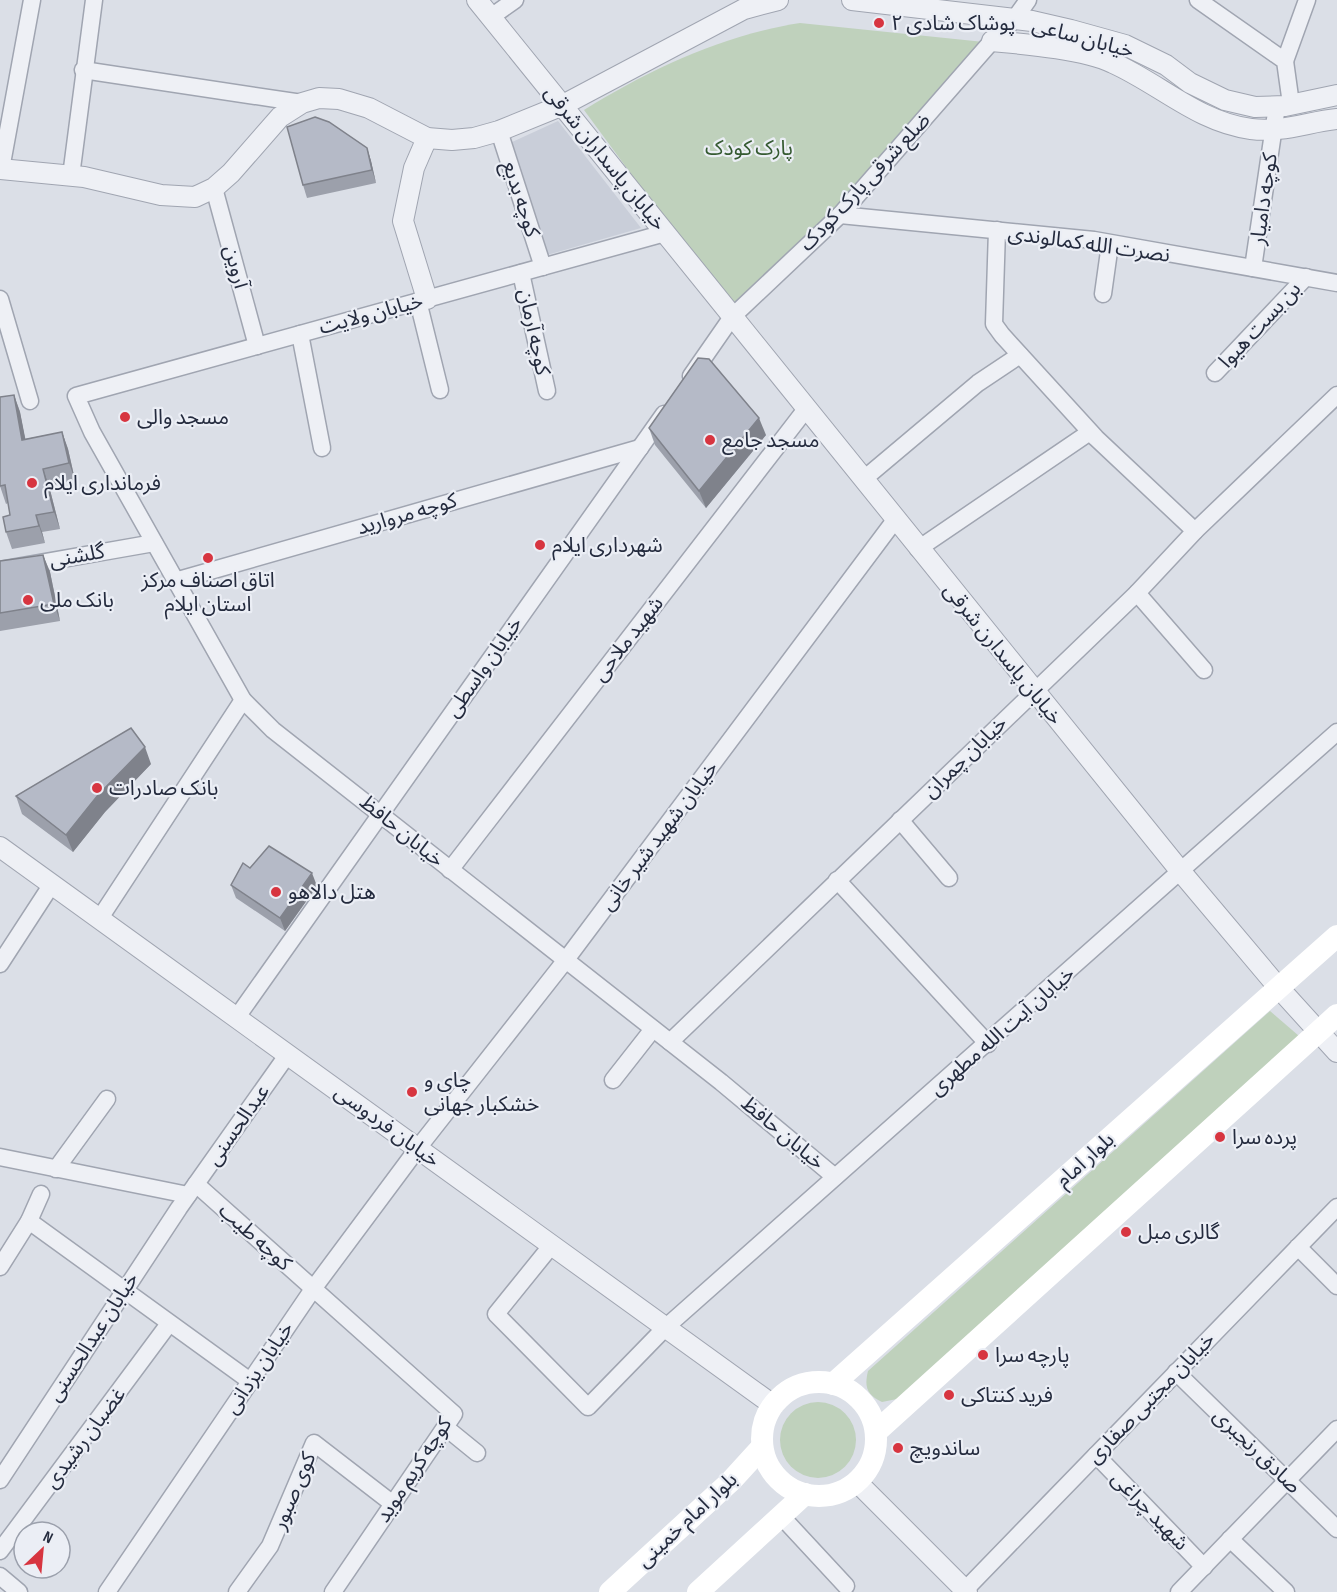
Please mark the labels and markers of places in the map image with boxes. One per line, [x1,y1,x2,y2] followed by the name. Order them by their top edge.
[891,11,1015,36] place label: پوشاک شادی ۲
[872,16,886,30] marker: پوشاک شادی ۲
[137,405,229,430] place label: مسجد والی
[118,410,132,424] marker: مسجد والی
[722,428,819,455] place label: مسجد جامع
[703,433,717,447] marker: مسجد جامع
[44,471,161,499] place label: فرمانداری ایلام
[25,476,39,490] marker: فرمانداری ایلام
[552,533,663,561] place label: شهرداری ایلام
[533,538,547,552] marker: شهرداری ایلام
[201,551,215,565] marker: اتاق اصناف مرکز استان ایلام
[140,568,275,620] place label: اتاق اصناف مرکز استان ایلام
[40,588,114,613] place label: بانک ملی
[21,593,35,607] marker: بانک ملی
[109,776,218,801] place label: بانک صادرات
[90,781,104,795] marker: بانک صادرات
[288,880,376,905] place label: هتل دالاهو
[269,885,283,899] marker: هتل دالاهو
[424,1068,539,1117] place label: چای و خشکبار جهانی
[405,1085,419,1099] marker: چای و خشکبار جهانی
[1232,1125,1297,1150] place label: پرده سرا
[1213,1130,1227,1144] marker: پرده سرا
[1138,1220,1220,1245] place label: گالری مبل
[1119,1225,1133,1239] marker: گالری مبل
[995,1343,1069,1368] place label: پارچه سرا
[976,1348,990,1362] marker: پارچه سرا
[961,1383,1053,1408] place label: فرید کنتاکی
[942,1388,956,1402] marker: فرید کنتاکی
[910,1436,980,1463] place label: ساندویچ
[891,1441,905,1455] marker: ساندویچ

